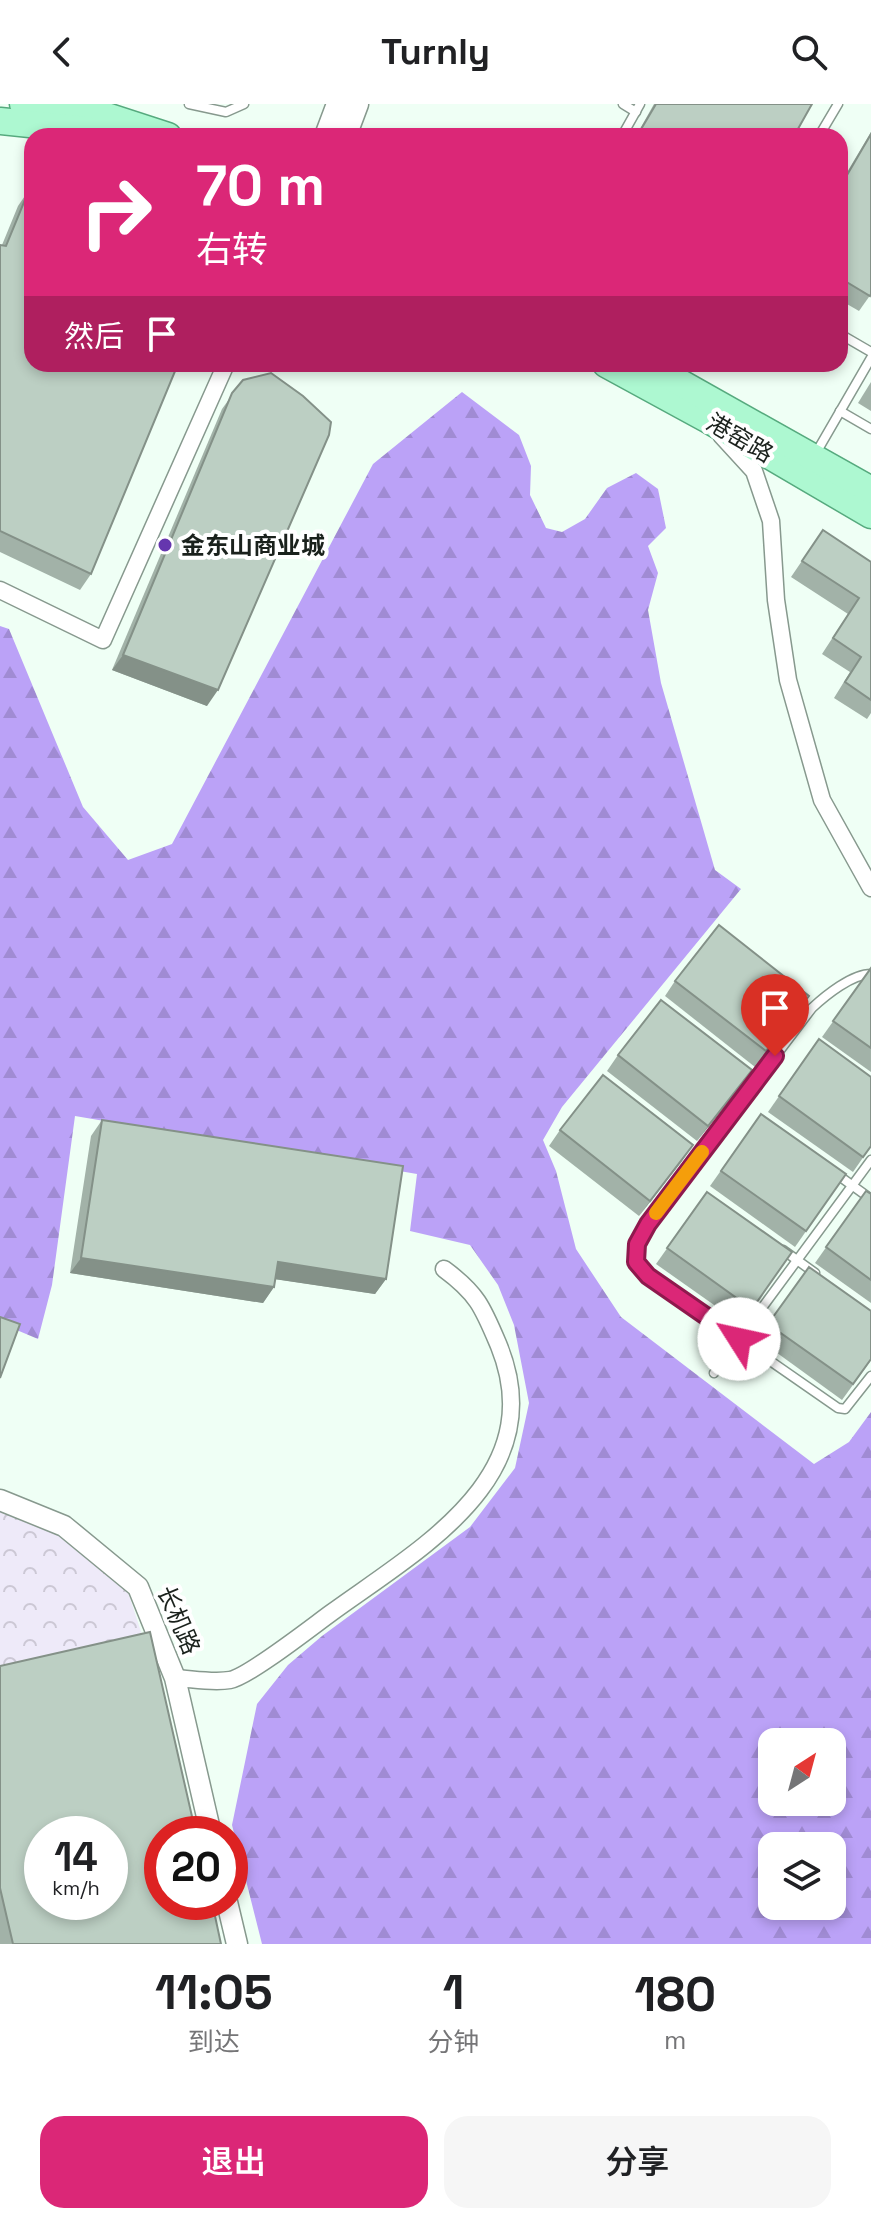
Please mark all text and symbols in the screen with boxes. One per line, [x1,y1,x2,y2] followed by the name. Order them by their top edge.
[381,29,490,75] text: Turnly
[40,30,84,74] icon: back
[787,30,831,74] icon: search
[196,150,325,221] text: 70 m
[64,160,168,264] icon: right
[196,227,268,273] text: 右转
[140,312,184,356] icon: arrive
[64,317,124,356] text: 然后
[701,407,779,469] street label: 港窑路
[181,530,325,561] place label: 金东山商业城
[156,536,174,554] marker: 金东山商业城
[741,974,809,1056] pin
[753,986,797,1030] icon: arrive
[697,1297,781,1381] position arrow
[151,1581,207,1659] street label: 长机路
[758,1728,846,1816] north arrow
[758,1728,846,1920] map controls
[144,1816,248,1920] speed limit sign: 20
[54,1832,98,1883] text: 14
[758,1832,846,1920] button: layers
[52,1875,100,1901] text: km/h
[155,1962,273,2023] text: 11:05
[443,1962,464,2023] text: 1
[634,1964,716,2025] text: 180
[664,2023,686,2057] text: m
[188,2025,240,2059] text: 到达
[427,2025,480,2059] text: 分钟
[40,2116,428,2208] button: 退出
[444,2116,831,2208] button: 分享

